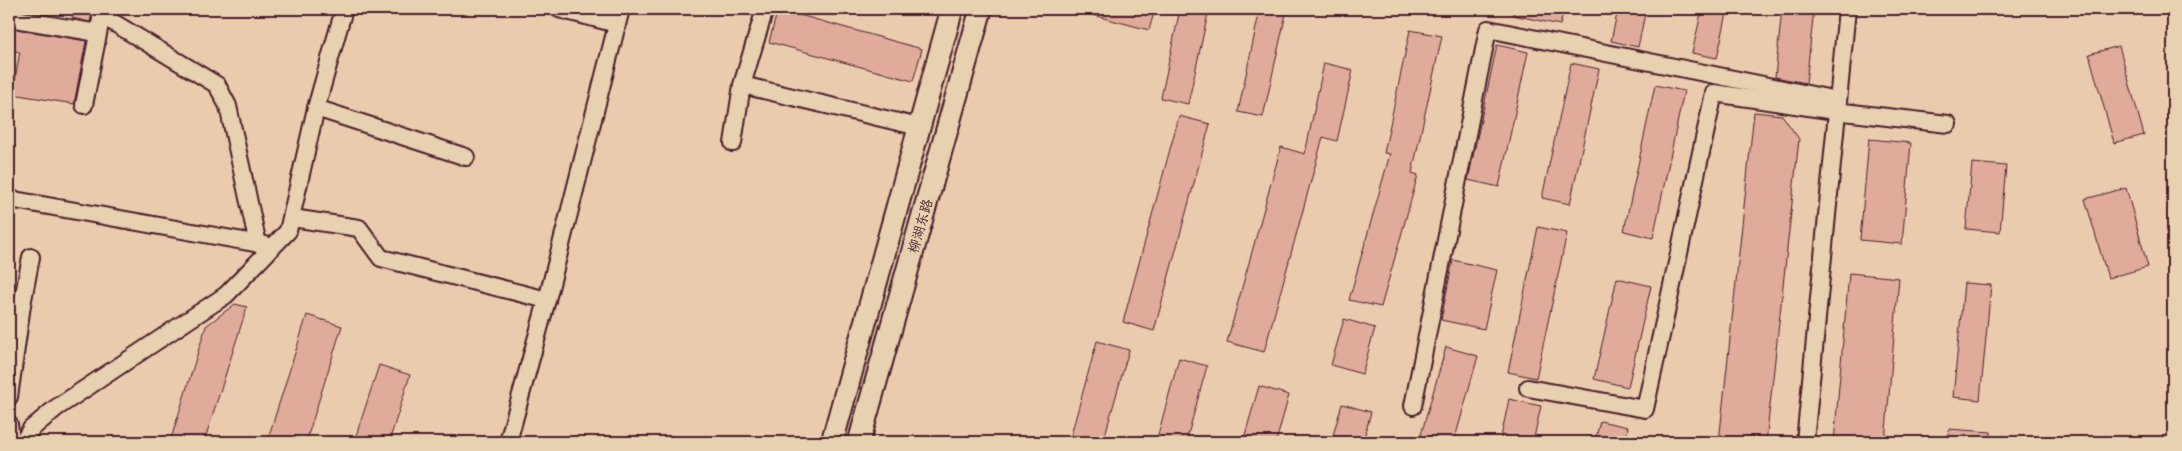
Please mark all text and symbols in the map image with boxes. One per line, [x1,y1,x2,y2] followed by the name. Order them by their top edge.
[903,196,939,256] street label: 柳湖东路

